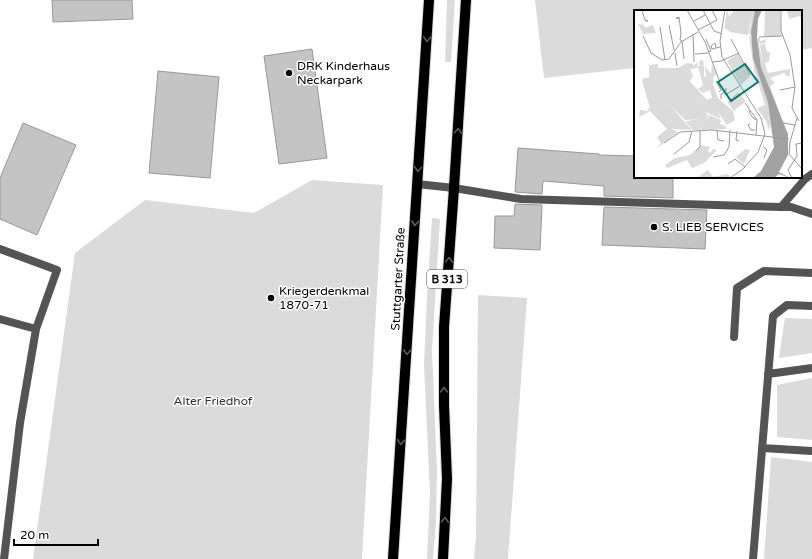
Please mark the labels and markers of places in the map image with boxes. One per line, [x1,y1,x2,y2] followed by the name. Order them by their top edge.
[297,59,390,87] place label: DRK Kinderhaus Neckarpark
[284,68,294,78] marker: DRK Kinderhaus Neckarpark
[662,220,764,234] place label: S. LIEB SERVICES
[649,222,659,232] marker: S. LIEB SERVICES
[279,284,369,312] place label: Kriegerdenkmal 1870-71
[266,293,276,303] marker: Kriegerdenkmal 1870-71

